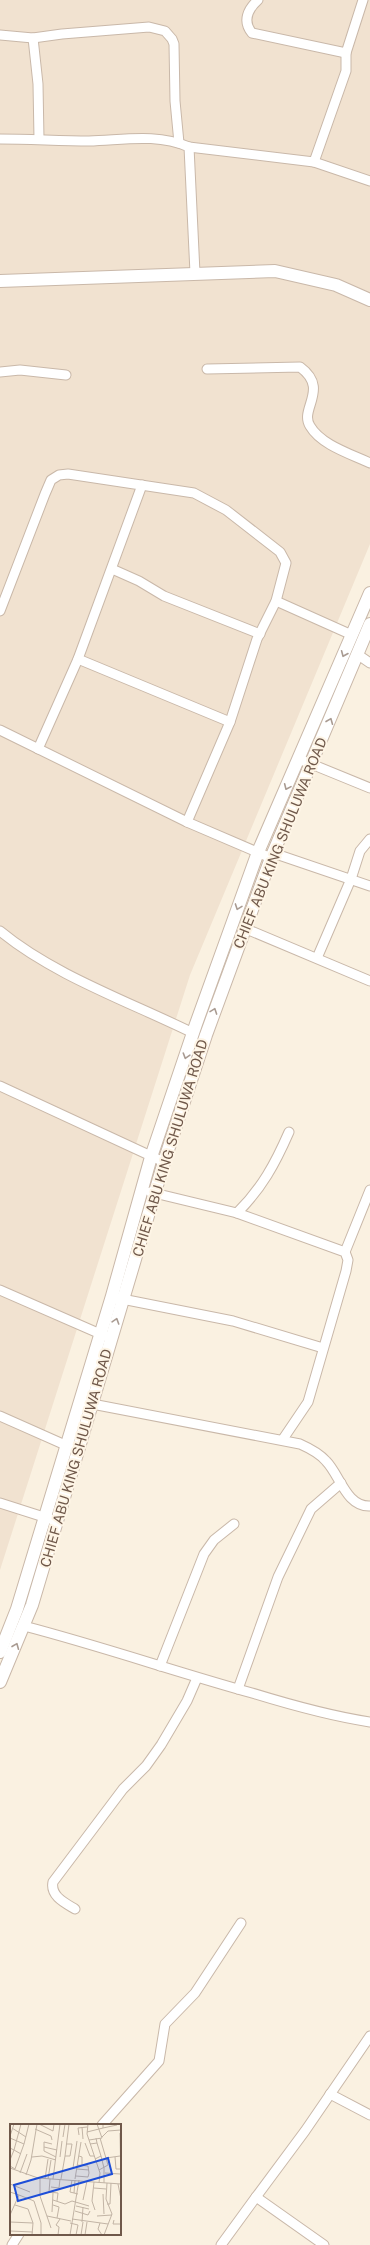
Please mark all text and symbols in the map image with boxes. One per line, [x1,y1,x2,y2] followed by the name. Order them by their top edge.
[340,651,348,658] one-way arrow
[325,717,333,725] one-way arrow
[230,735,330,951] street label: CHIEF ABU KING SHULUWA ROAD
[283,783,291,790] one-way arrow
[234,903,242,910] one-way arrow
[210,1007,218,1014] one-way arrow
[129,1037,211,1259] street label: CHIEF ABU KING SHULUWA ROAD
[182,1053,191,1060] one-way arrow
[111,1318,120,1325] one-way arrow
[37,1347,115,1569] street label: CHIEF ABU KING SHULUWA ROAD
[11,1643,19,1650] one-way arrow
[10,2124,121,2235] inset map

